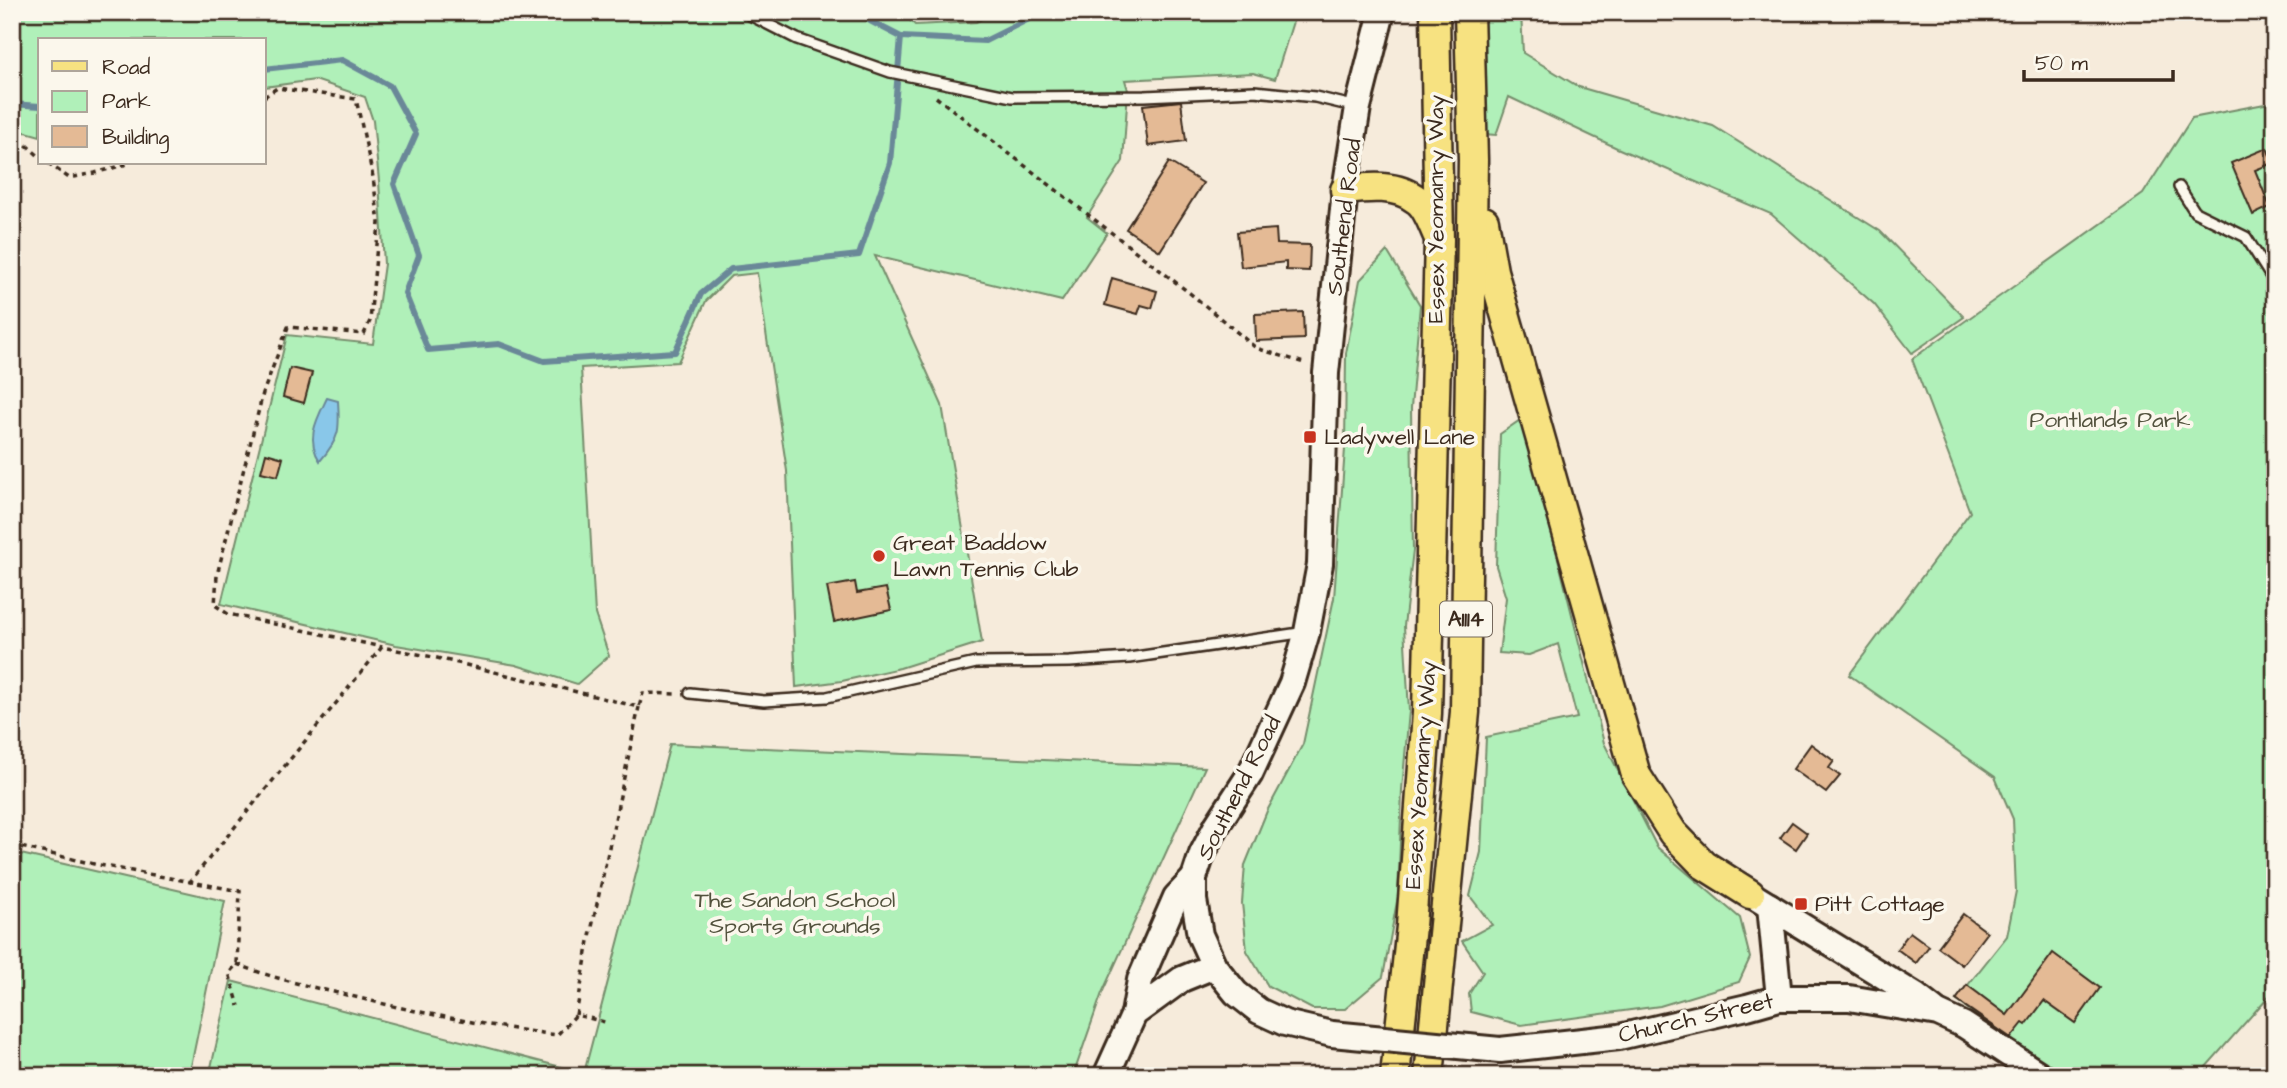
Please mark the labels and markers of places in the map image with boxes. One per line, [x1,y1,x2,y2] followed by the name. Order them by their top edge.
[1324,421,1475,454] place label: Ladywell Lane
[1302,429,1318,445] marker: Ladywell Lane
[893,527,1079,585] place label: Great Baddow Lawn Tennis Club
[871,548,887,564] marker: Great Baddow Lawn Tennis Club
[1815,888,1945,921] place label: Pitt Cottage
[1793,896,1809,912] marker: Pitt Cottage

